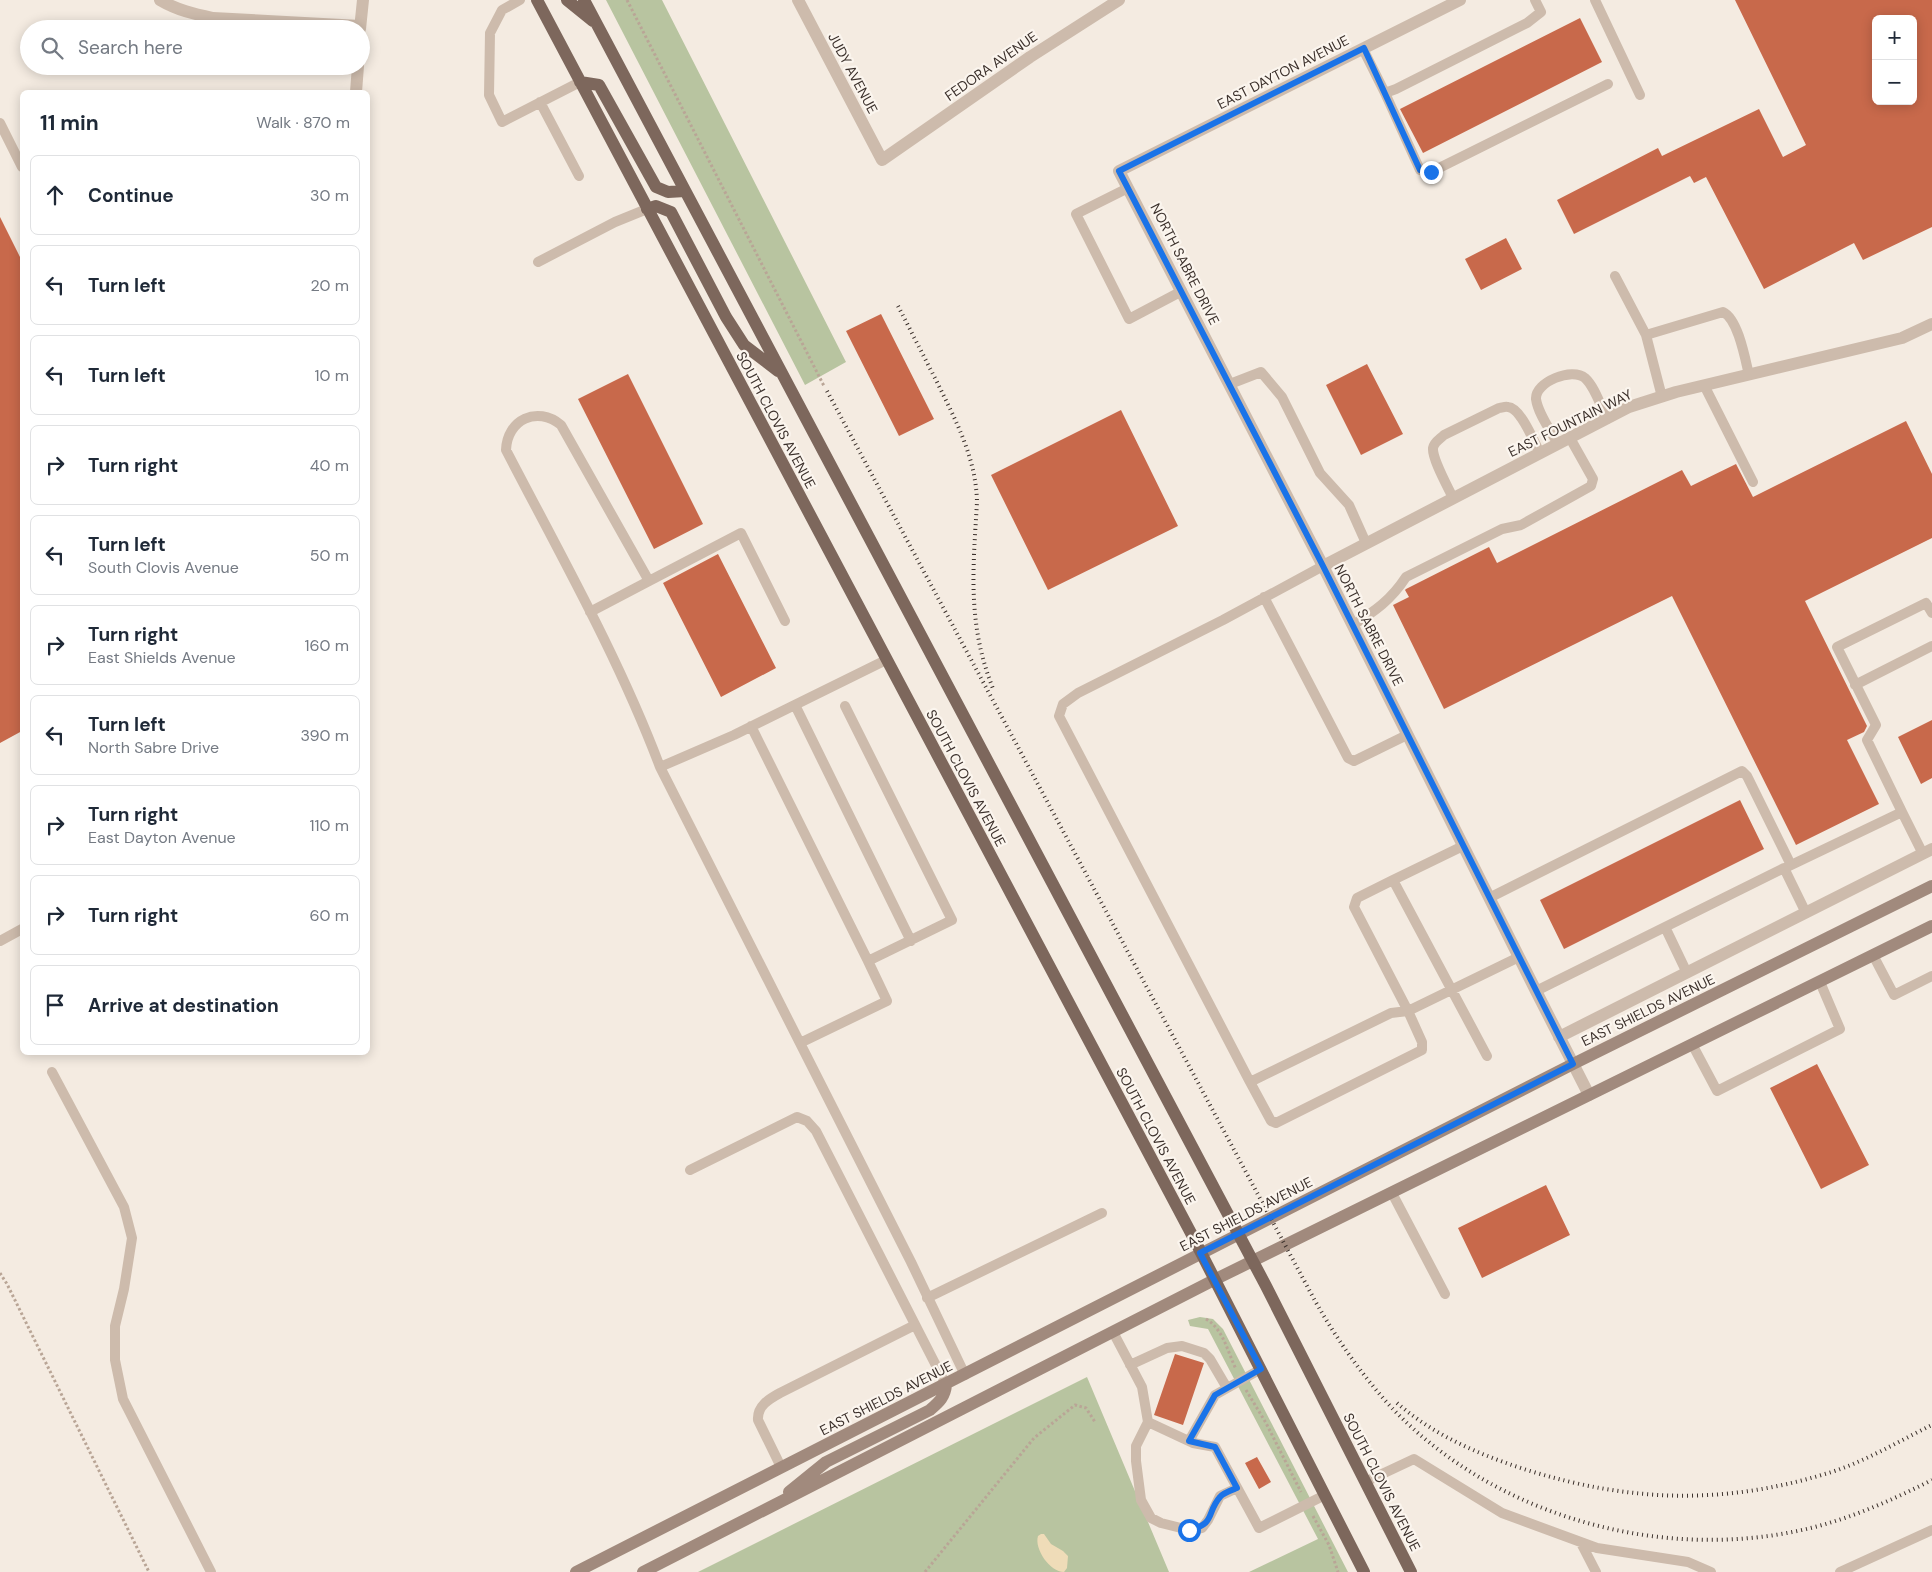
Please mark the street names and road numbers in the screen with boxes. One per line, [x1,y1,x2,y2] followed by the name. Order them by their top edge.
[941,27,1041,105] street label: FEDORA AVENUE
[824,30,882,117] street label: JUDY AVENUE
[1214,31,1352,113] street label: EAST DAYTON AVENUE
[1147,200,1224,328] street label: NORTH SABRE DRIVE
[732,348,820,492] street label: SOUTH CLOVIS AVENUE
[1505,385,1635,461] street label: EAST FOUNTAIN WAY
[1331,561,1408,689] street label: NORTH SABRE DRIVE
[922,706,1010,850] street label: SOUTH CLOVIS AVENUE
[1578,970,1718,1050] street label: EAST SHIELDS AVENUE
[1112,1064,1200,1208] street label: SOUTH CLOVIS AVENUE
[1177,1173,1315,1255] street label: EAST SHIELDS AVENUE
[817,1357,955,1439] street label: EAST SHIELDS AVENUE
[1339,1410,1425,1554] street label: SOUTH CLOVIS AVENUE

